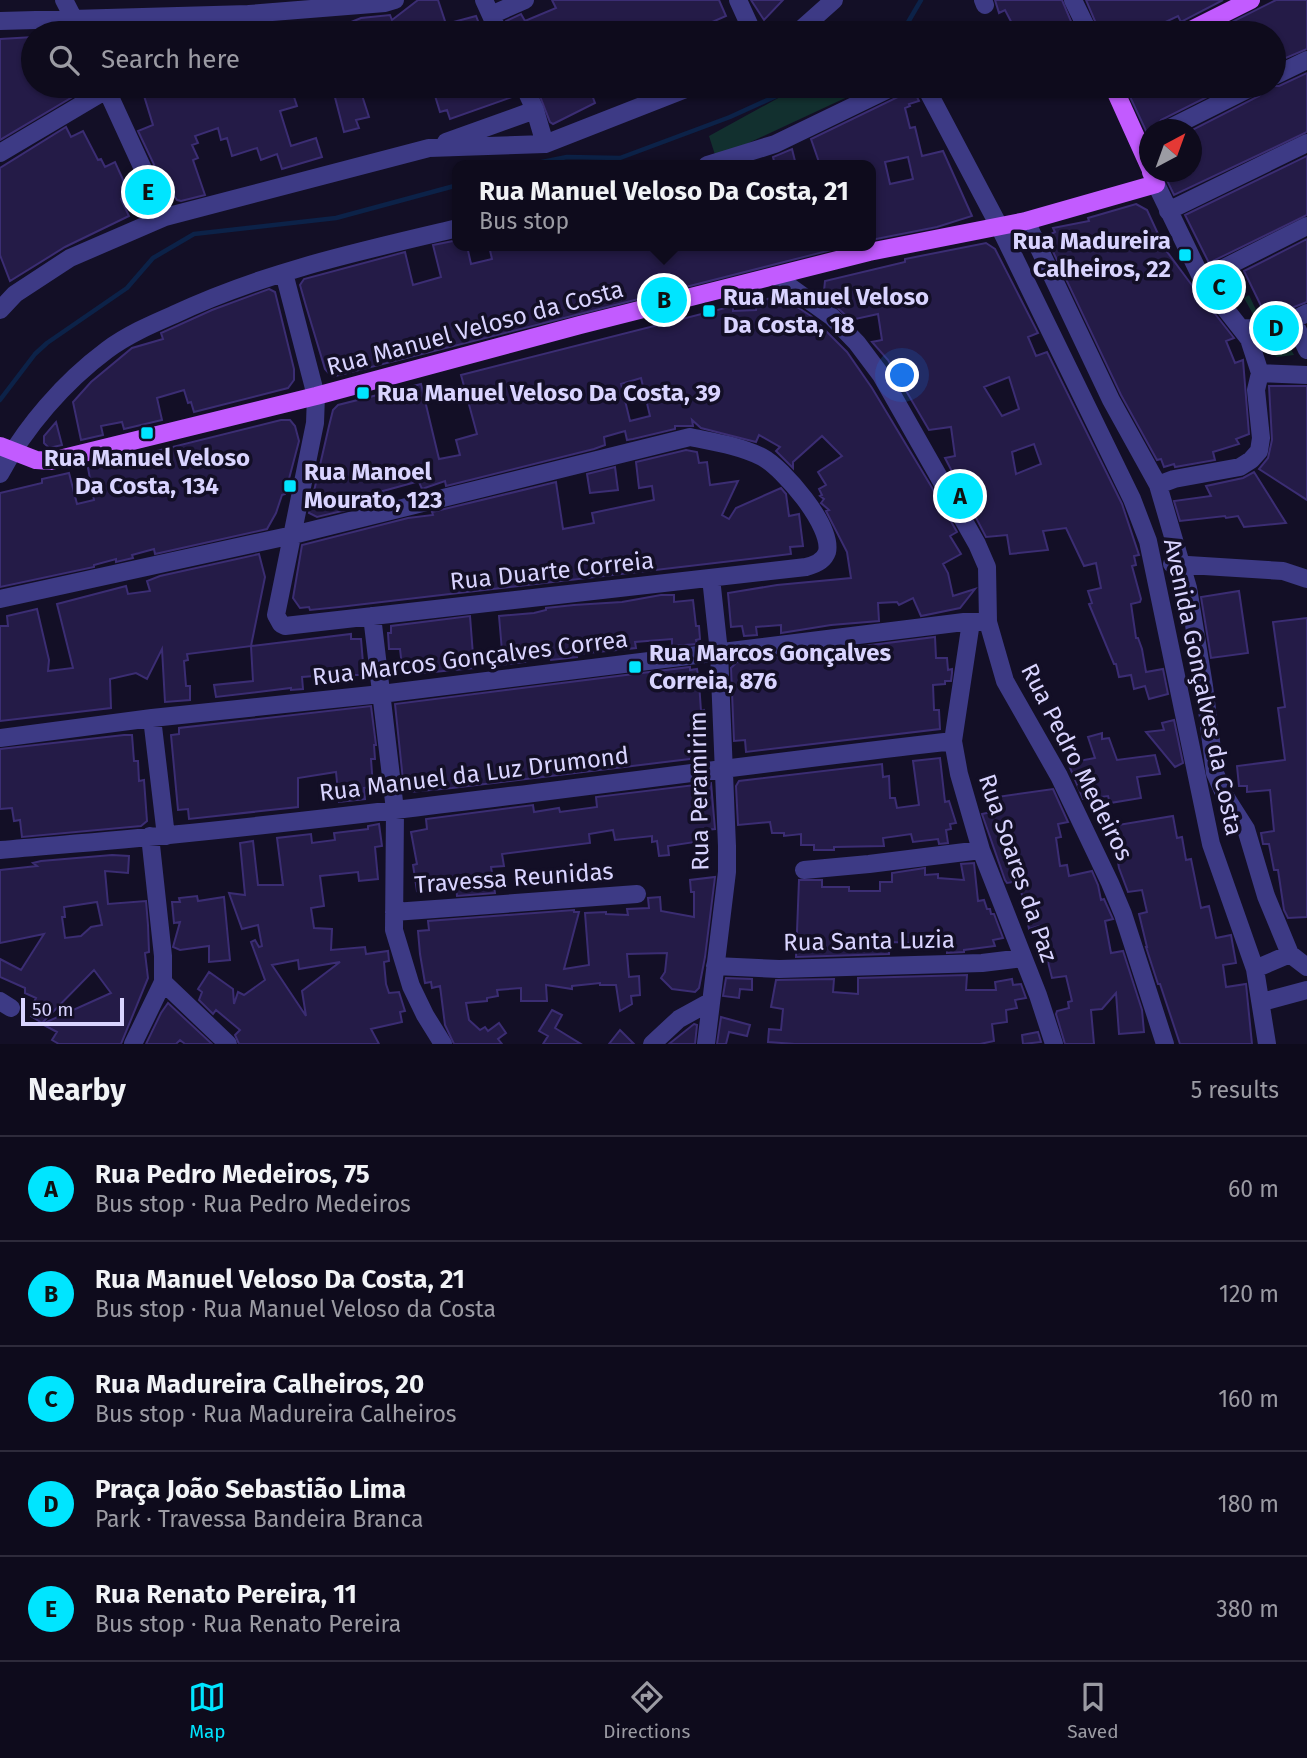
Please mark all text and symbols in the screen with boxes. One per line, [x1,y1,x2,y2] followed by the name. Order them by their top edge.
[21,21,1286,98] search box
[45,41,83,79] icon: search
[101,44,240,75] text: Search here
[1139,119,1202,182] north arrow
[452,160,876,251] popup
[125,166,171,218] pin: E
[479,176,849,207] text: Rua Manuel Veloso Da Costa, 21
[479,207,569,235] text: Bus stop
[1013,227,1171,283] place label: Rua Madureira Calheiros, 22
[1177,247,1193,263] marker: Rua Madureira Calheiros, 22
[1196,261,1242,313] pin: C
[641,274,687,326] pin: B
[324,275,626,381] street label: Rua Manuel Veloso da Costa
[723,283,929,339] place label: Rua Manuel Veloso Da Costa, 18
[1253,302,1299,354] pin: D
[701,303,717,319] marker: Rua Manuel Veloso Da Costa, 18
[885,358,919,392] your location
[377,379,721,407] place label: Rua Manuel Veloso Da Costa, 39
[355,385,371,401] marker: Rua Manuel Veloso Da Costa, 39
[139,425,155,441] marker: Rua Manuel Veloso Da Costa, 134
[44,444,250,500] place label: Rua Manuel Veloso Da Costa, 134
[304,458,443,514] place label: Rua Manoel Mourato, 123
[937,470,983,522] pin: A
[282,478,298,494] marker: Rua Manoel Mourato, 123
[1158,536,1248,838] street label: Avenida Gonçalves da Costa
[449,546,655,596] street label: Rua Duarte Correia
[311,625,629,691] street label: Rua Marcos Gonçalves Correa
[649,639,891,695] place label: Rua Marcos Gonçalves Correia, 876
[627,659,643,675] marker: Rua Marcos Gonçalves Correia, 876
[1015,659,1139,865] street label: Rua Pedro Medeiros
[684,711,714,871] street label: Rua Peramirim
[317,741,631,807] street label: Rua Manuel da Luz Drumond
[973,770,1063,966] street label: Rua Soares da Paz
[414,857,614,899] street label: Travessa Reunidas
[783,926,955,956] street label: Rua Santa Luzia
[21,995,124,1027] scale bar
[32,998,73,1021] text: 50 m
[28,1072,126,1108] text: Nearby
[1191,1076,1279,1104] text: 5 results
[95,1159,370,1190] text: Rua Pedro Medeiros, 75
[44,1175,58,1203] text: A
[1228,1175,1279,1203] text: 60 m
[95,1190,411,1218] text: Bus stop · Rua Pedro Medeiros
[95,1264,465,1295] text: Rua Manuel Veloso Da Costa, 21
[44,1280,58,1308] text: B
[1219,1280,1279,1308] text: 120 m
[95,1295,496,1323] text: Bus stop · Rua Manuel Veloso da Costa
[95,1369,424,1400] text: Rua Madureira Calheiros, 20
[44,1385,58,1413] text: C
[1218,1385,1279,1413] text: 160 m
[95,1400,457,1428] text: Bus stop · Rua Madureira Calheiros
[95,1474,406,1505] text: Praça João Sebastião Lima
[44,1490,58,1518] text: D
[1218,1490,1279,1518] text: 180 m
[95,1505,424,1533] text: Park · Travessa Bandeira Branca
[95,1579,357,1610] text: Rua Renato Pereira, 11
[45,1595,57,1623] text: E
[1216,1595,1279,1623] text: 380 m
[95,1610,401,1638] text: Bus stop · Rua Renato Pereira
[188,1678,226,1743] tab: Map
[603,1678,690,1743] tab: Directions
[1067,1678,1119,1743] tab: Saved

